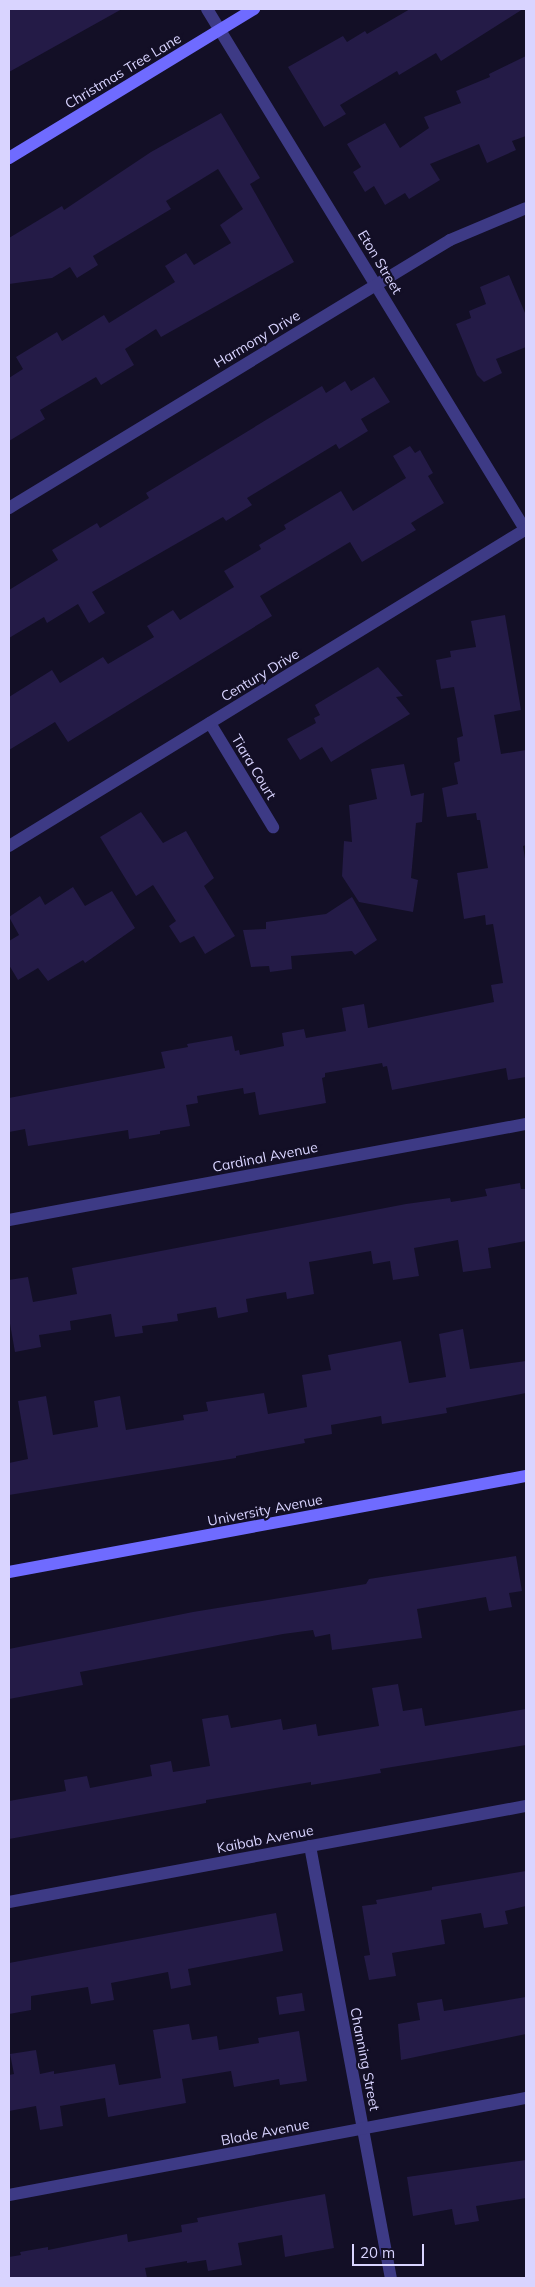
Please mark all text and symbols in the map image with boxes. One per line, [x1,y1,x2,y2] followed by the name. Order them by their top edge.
[62,30,184,112] street label: Christmas Tree Lane
[354,227,406,297] street label: Eton Street
[211,307,303,371] street label: Harmony Drive
[218,645,302,705] street label: Century Drive
[228,731,280,803] street label: Tiara Court
[211,1139,319,1175] street label: Cardinal Avenue
[206,1491,324,1529] street label: University Avenue
[215,1821,315,1857] street label: Kaibab Avenue
[347,2006,383,2112] street label: Channing Street
[219,2115,311,2149] street label: Blade Avenue
[355,2234,428,2266] scale bar
[360,2243,395,2262] text: 20 m

